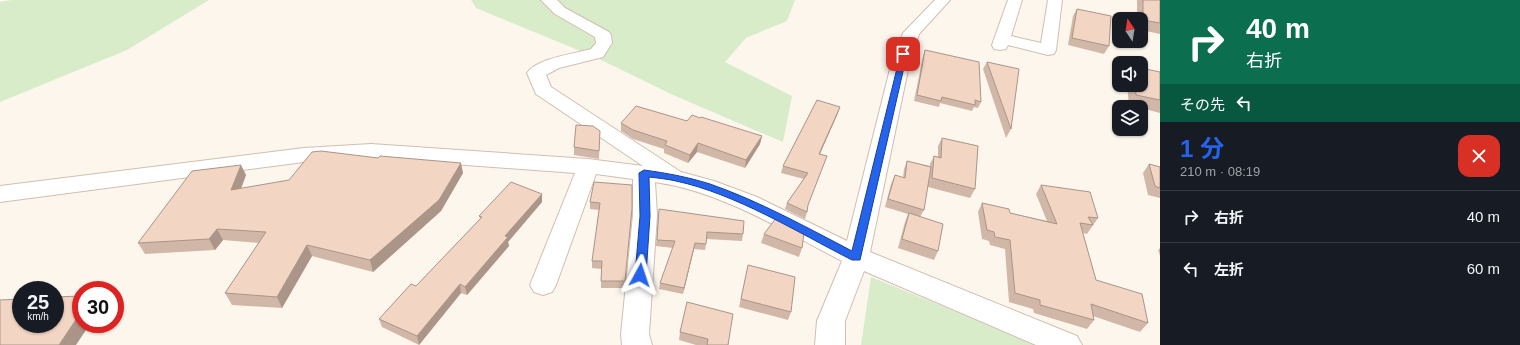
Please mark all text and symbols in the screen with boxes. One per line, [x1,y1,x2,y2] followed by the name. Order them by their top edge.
[1112,12,1148,48] north arrow
[1112,12,1148,136] map controls
[1246,13,1310,44] text: 40 m
[1180,16,1232,68] icon: right
[886,37,920,71] pin
[892,43,914,65] icon: arrive
[1246,51,1282,71] text: 右折
[1112,56,1148,92] button: sound
[1233,92,1255,114] icon: left
[1180,96,1225,113] text: その先
[1112,100,1148,136] button: layers
[1180,135,1224,162] text: 1 分
[1458,135,1500,177] button: close
[1180,164,1260,179] text: 210 m · 08:19
[1180,206,1202,228] icon: right
[1467,208,1500,225] text: 40 m
[1214,209,1244,226] text: 右折
[619,254,661,296] position arrow
[1180,258,1202,280] icon: left
[1467,260,1500,277] text: 60 m
[1214,261,1244,278] text: 左折
[72,281,124,333] speed limit sign: 30
[27,291,49,313] text: 25
[27,311,49,322] text: km/h

